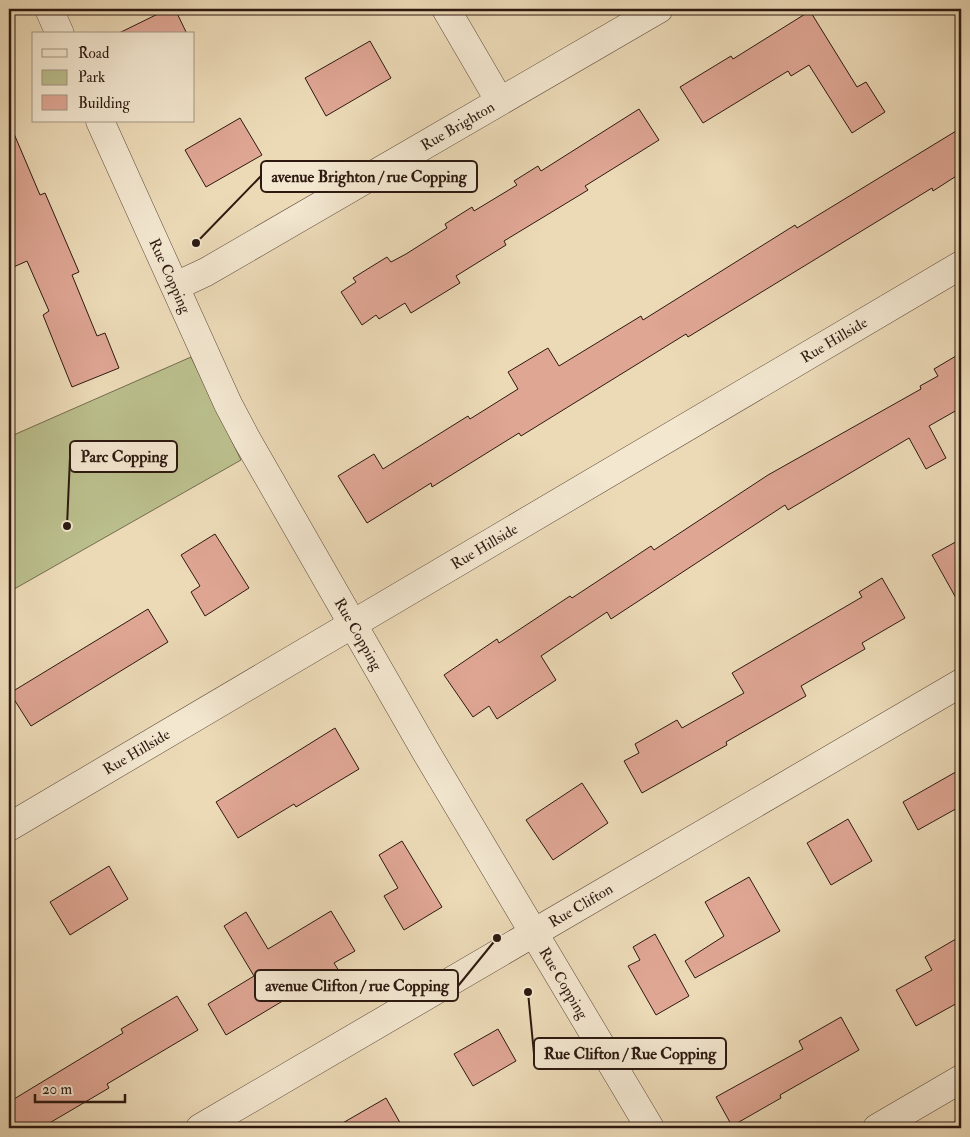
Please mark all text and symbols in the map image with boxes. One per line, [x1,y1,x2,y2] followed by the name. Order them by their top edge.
[32,32,195,122] legend
[78,44,110,63] text: Road
[78,68,105,87] text: Park
[78,94,130,113] text: Building
[417,97,498,155] street label: Rue Brighton
[261,161,477,192] callout: avenue Brighton / rue Copping
[271,167,468,188] text: avenue Brighton / rue Copping
[145,235,196,317] street label: Rue Copping
[797,313,871,367] street label: Rue Hillside
[70,441,177,472] callout: Parc Copping
[80,447,169,468] text: Parc Copping
[447,519,521,574] street label: Rue Hillside
[330,594,387,674] street label: Rue Copping
[100,725,173,779] street label: Rue Hillside
[545,879,617,932] street label: Rue Clifton
[535,944,593,1023] street label: Rue Copping
[255,970,458,1001] callout: avenue Clifton / rue Copping
[265,976,450,997] text: avenue Clifton / rue Copping
[534,1038,726,1069] callout: Rue Clifton / Rue Copping
[544,1044,717,1065] text: Rue Clifton / Rue Copping
[35,1072,125,1104] scale bar
[42,1080,72,1099] text: 20 m

